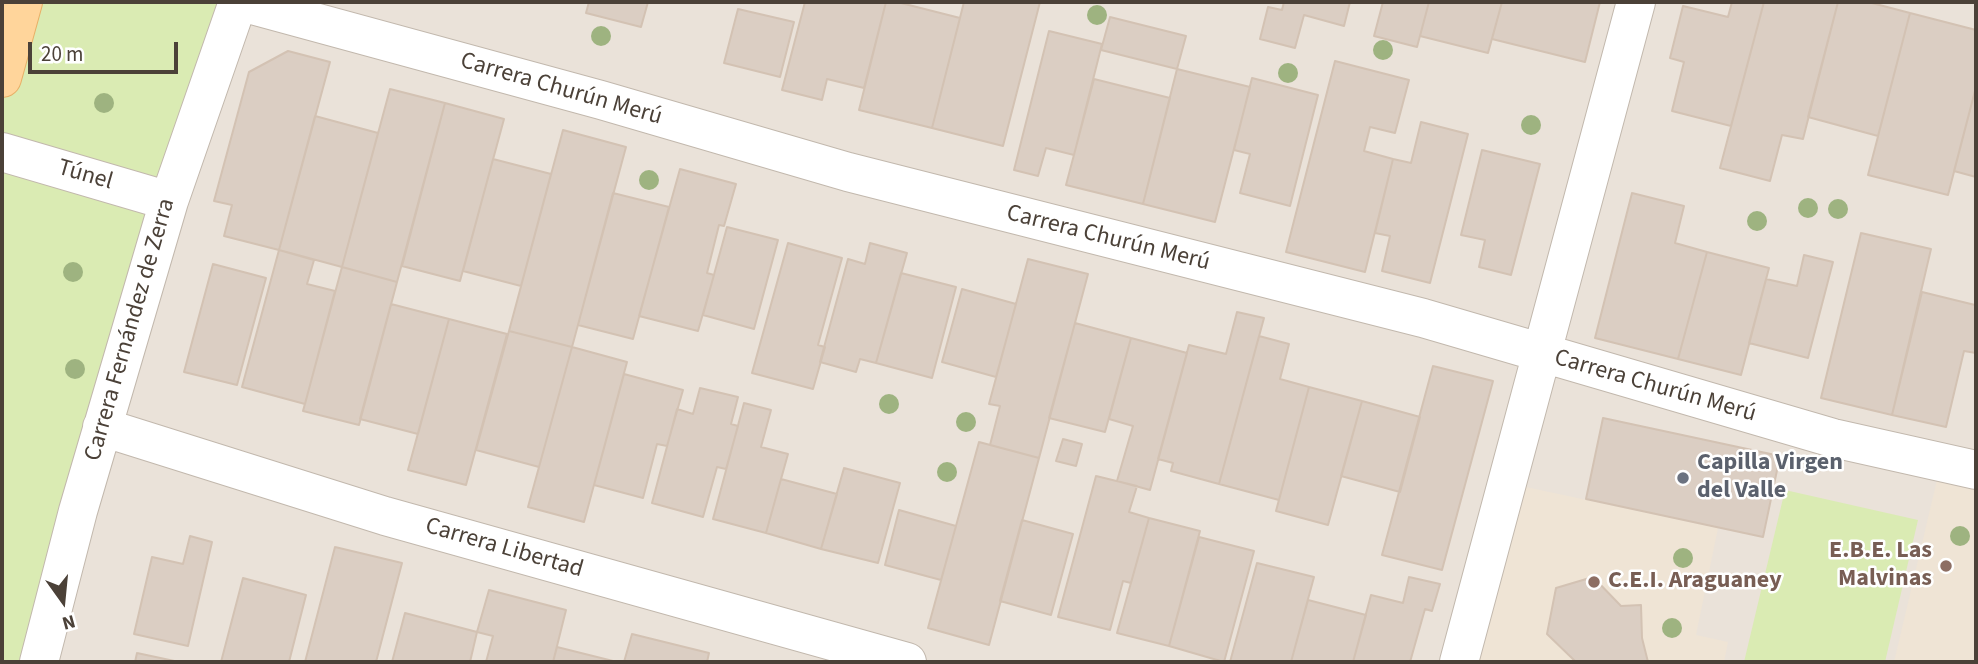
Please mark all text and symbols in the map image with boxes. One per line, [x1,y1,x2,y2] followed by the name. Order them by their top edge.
[32,28,182,72] scale bar
[41,39,83,69] text: 20 m
[457,47,665,133] street label: Carrera Churún Merú
[54,154,116,198] street label: Túnel
[80,195,182,465] street label: Carrera Fernández de Zerra
[1003,200,1213,278] street label: Carrera Churún Merú
[1551,344,1759,430] street label: Carrera Churún Merú
[1697,450,1843,506] place label: Capilla Virgen del Valle
[1675,470,1691,486] marker: Capilla Virgen del Valle
[422,513,586,585] street label: Carrera Libertad
[1829,538,1932,594] place label: E.B.E. Las Malvinas
[1938,558,1954,574] marker: E.B.E. Las Malvinas
[28,566,98,636] north arrow
[1608,568,1782,596] place label: C.E.I. Araguaney
[1586,574,1602,590] marker: C.E.I. Araguaney
[59,607,78,636] text: N

